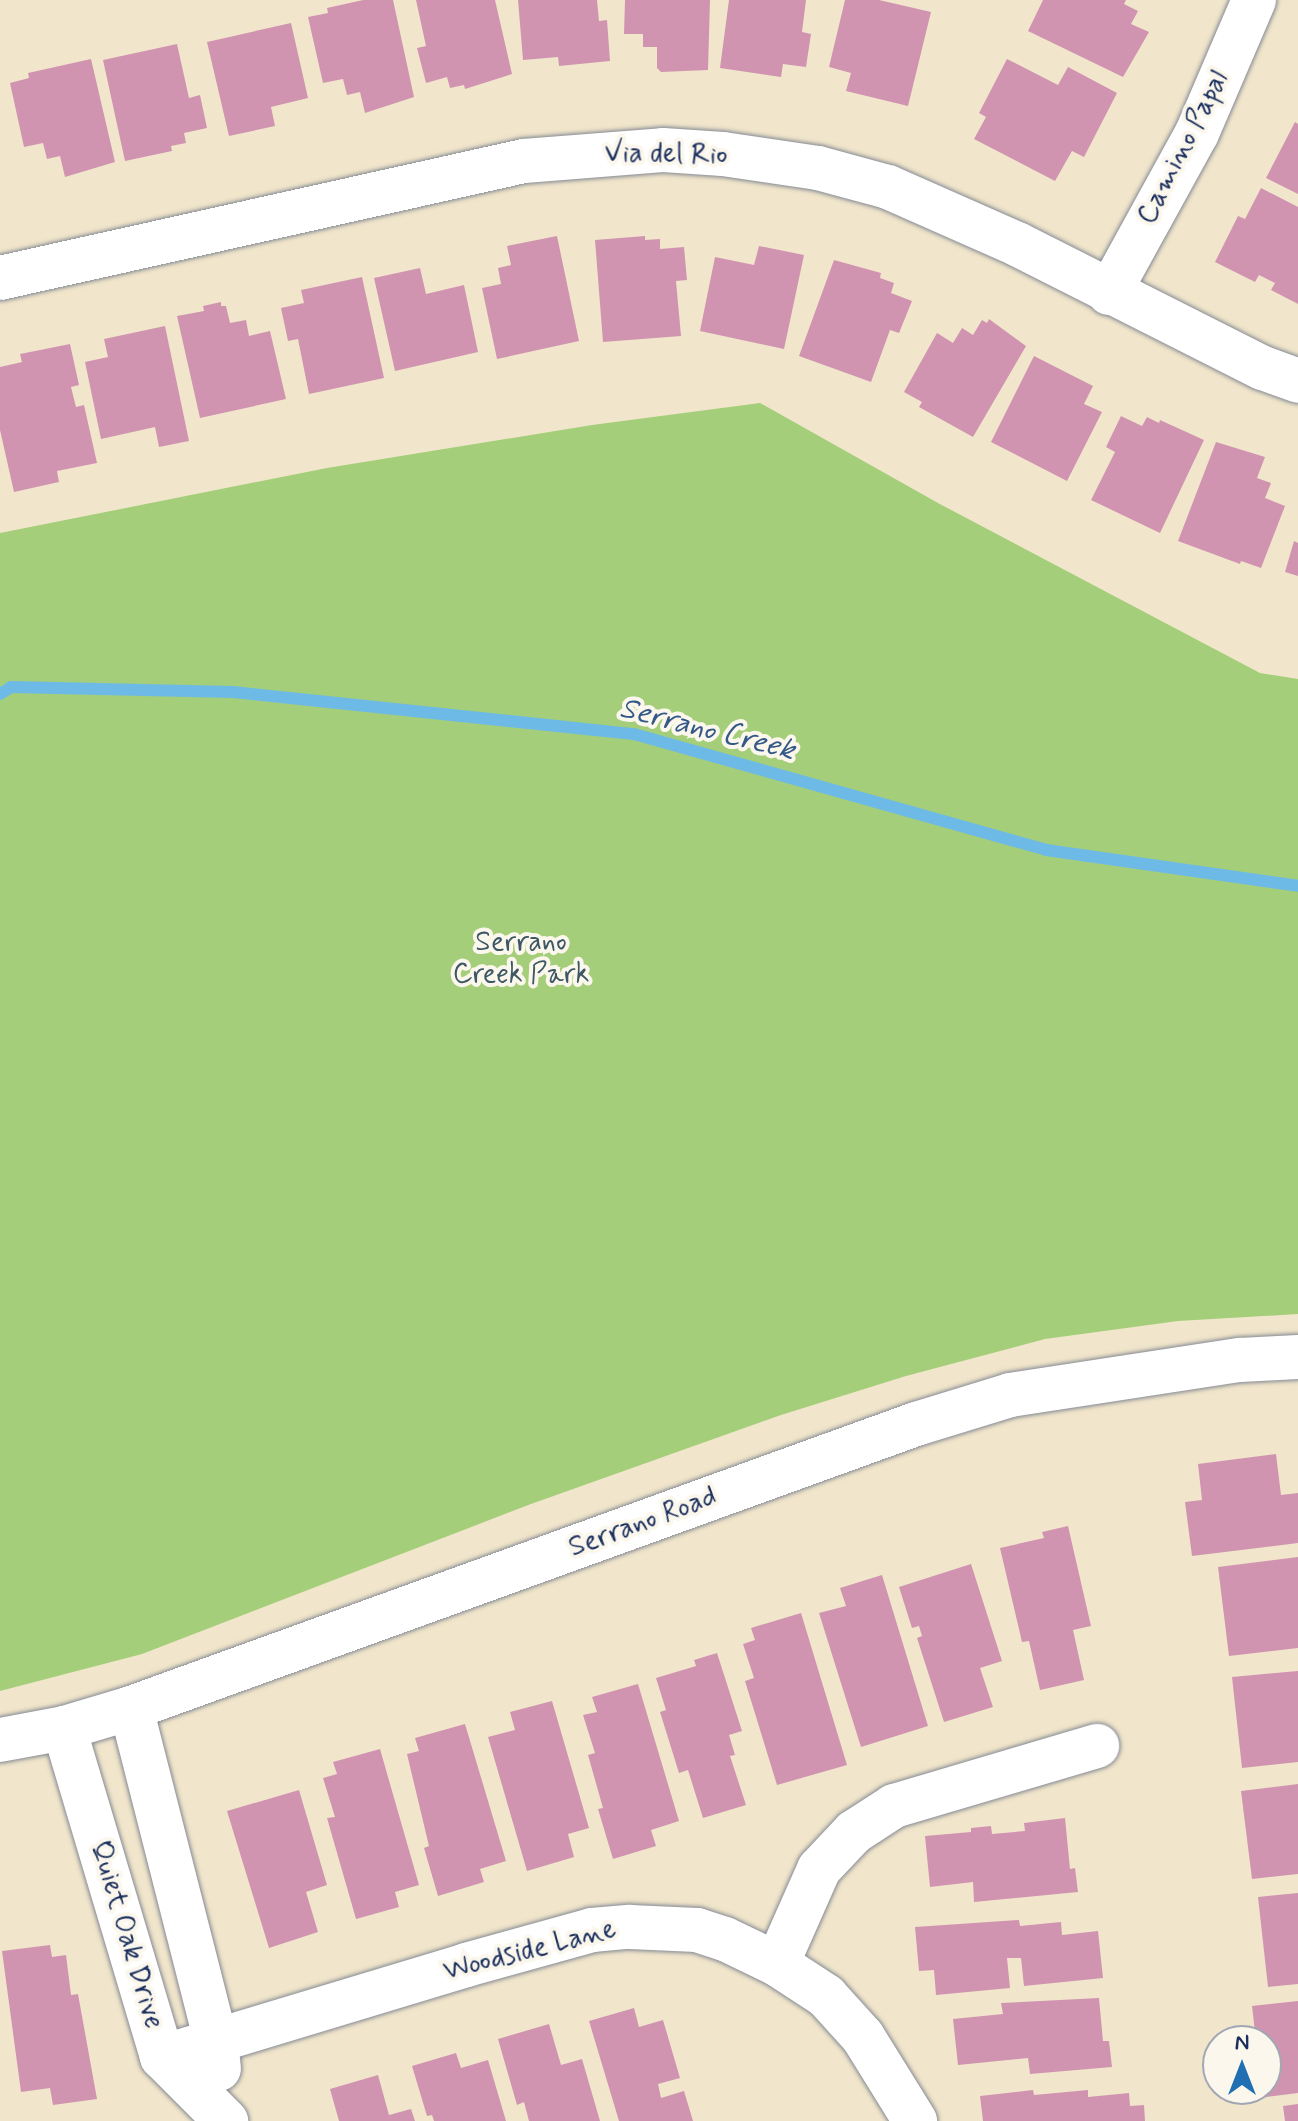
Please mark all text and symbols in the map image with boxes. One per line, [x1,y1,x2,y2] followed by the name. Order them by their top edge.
[1131,66,1237,230] street label: Camino Papal
[605,137,727,173] street label: Via del Rio
[615,691,799,769] water label: Serrano Creek
[454,926,588,992] park label: Serrano Creek Park
[564,1481,722,1565] street label: Serrano Road
[82,1838,170,2032] street label: Quiet Oak Drive
[442,1914,618,1988] street label: Woodside Lane
[1202,2025,1282,2105] north arrow
[1235,2029,1249,2057] text: N

